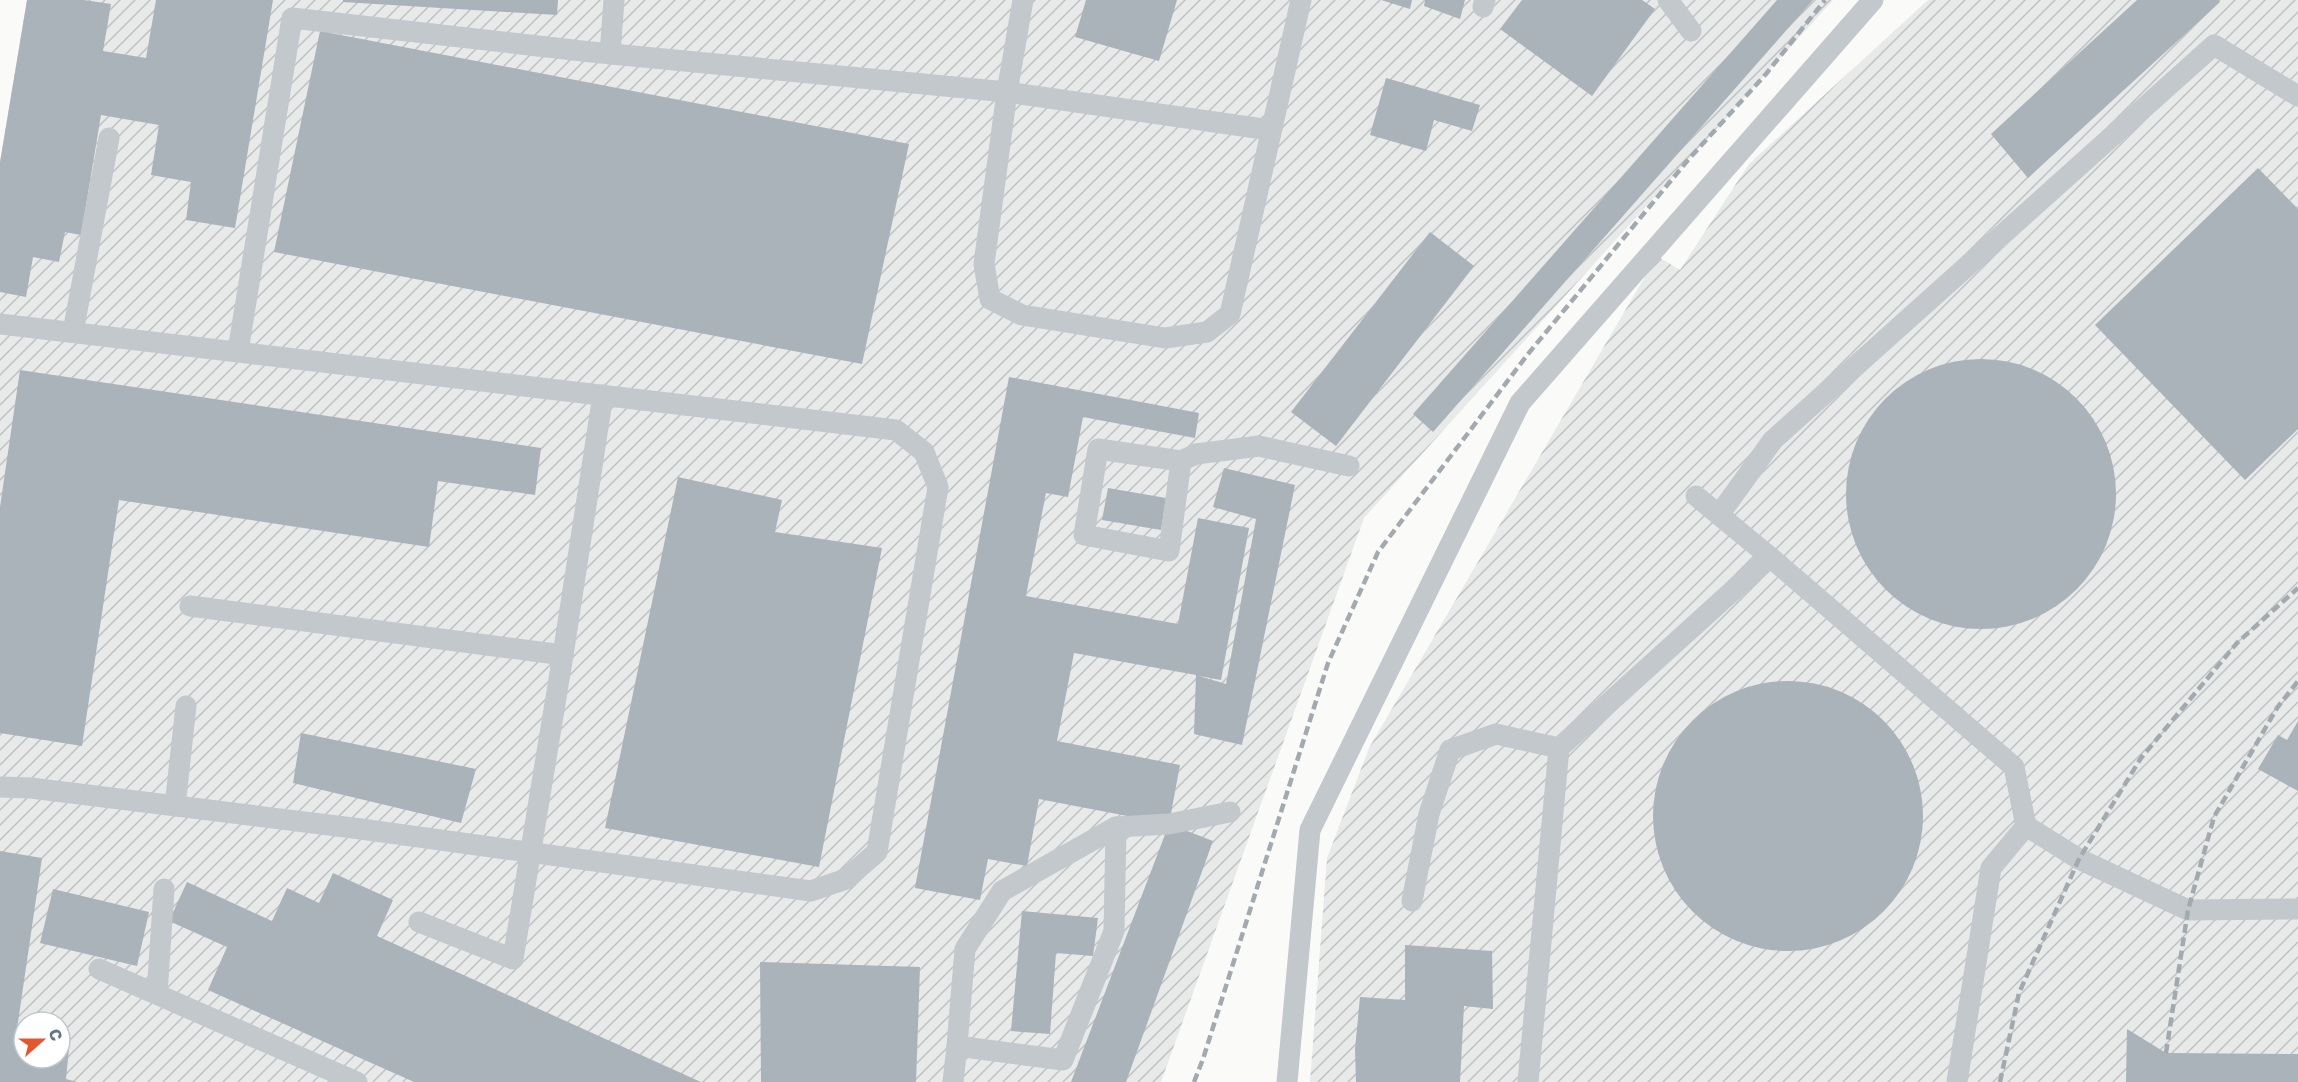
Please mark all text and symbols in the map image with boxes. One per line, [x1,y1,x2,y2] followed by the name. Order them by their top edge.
[12,1010,72,1070] north arrow
[45,1026,67,1044] text: С

